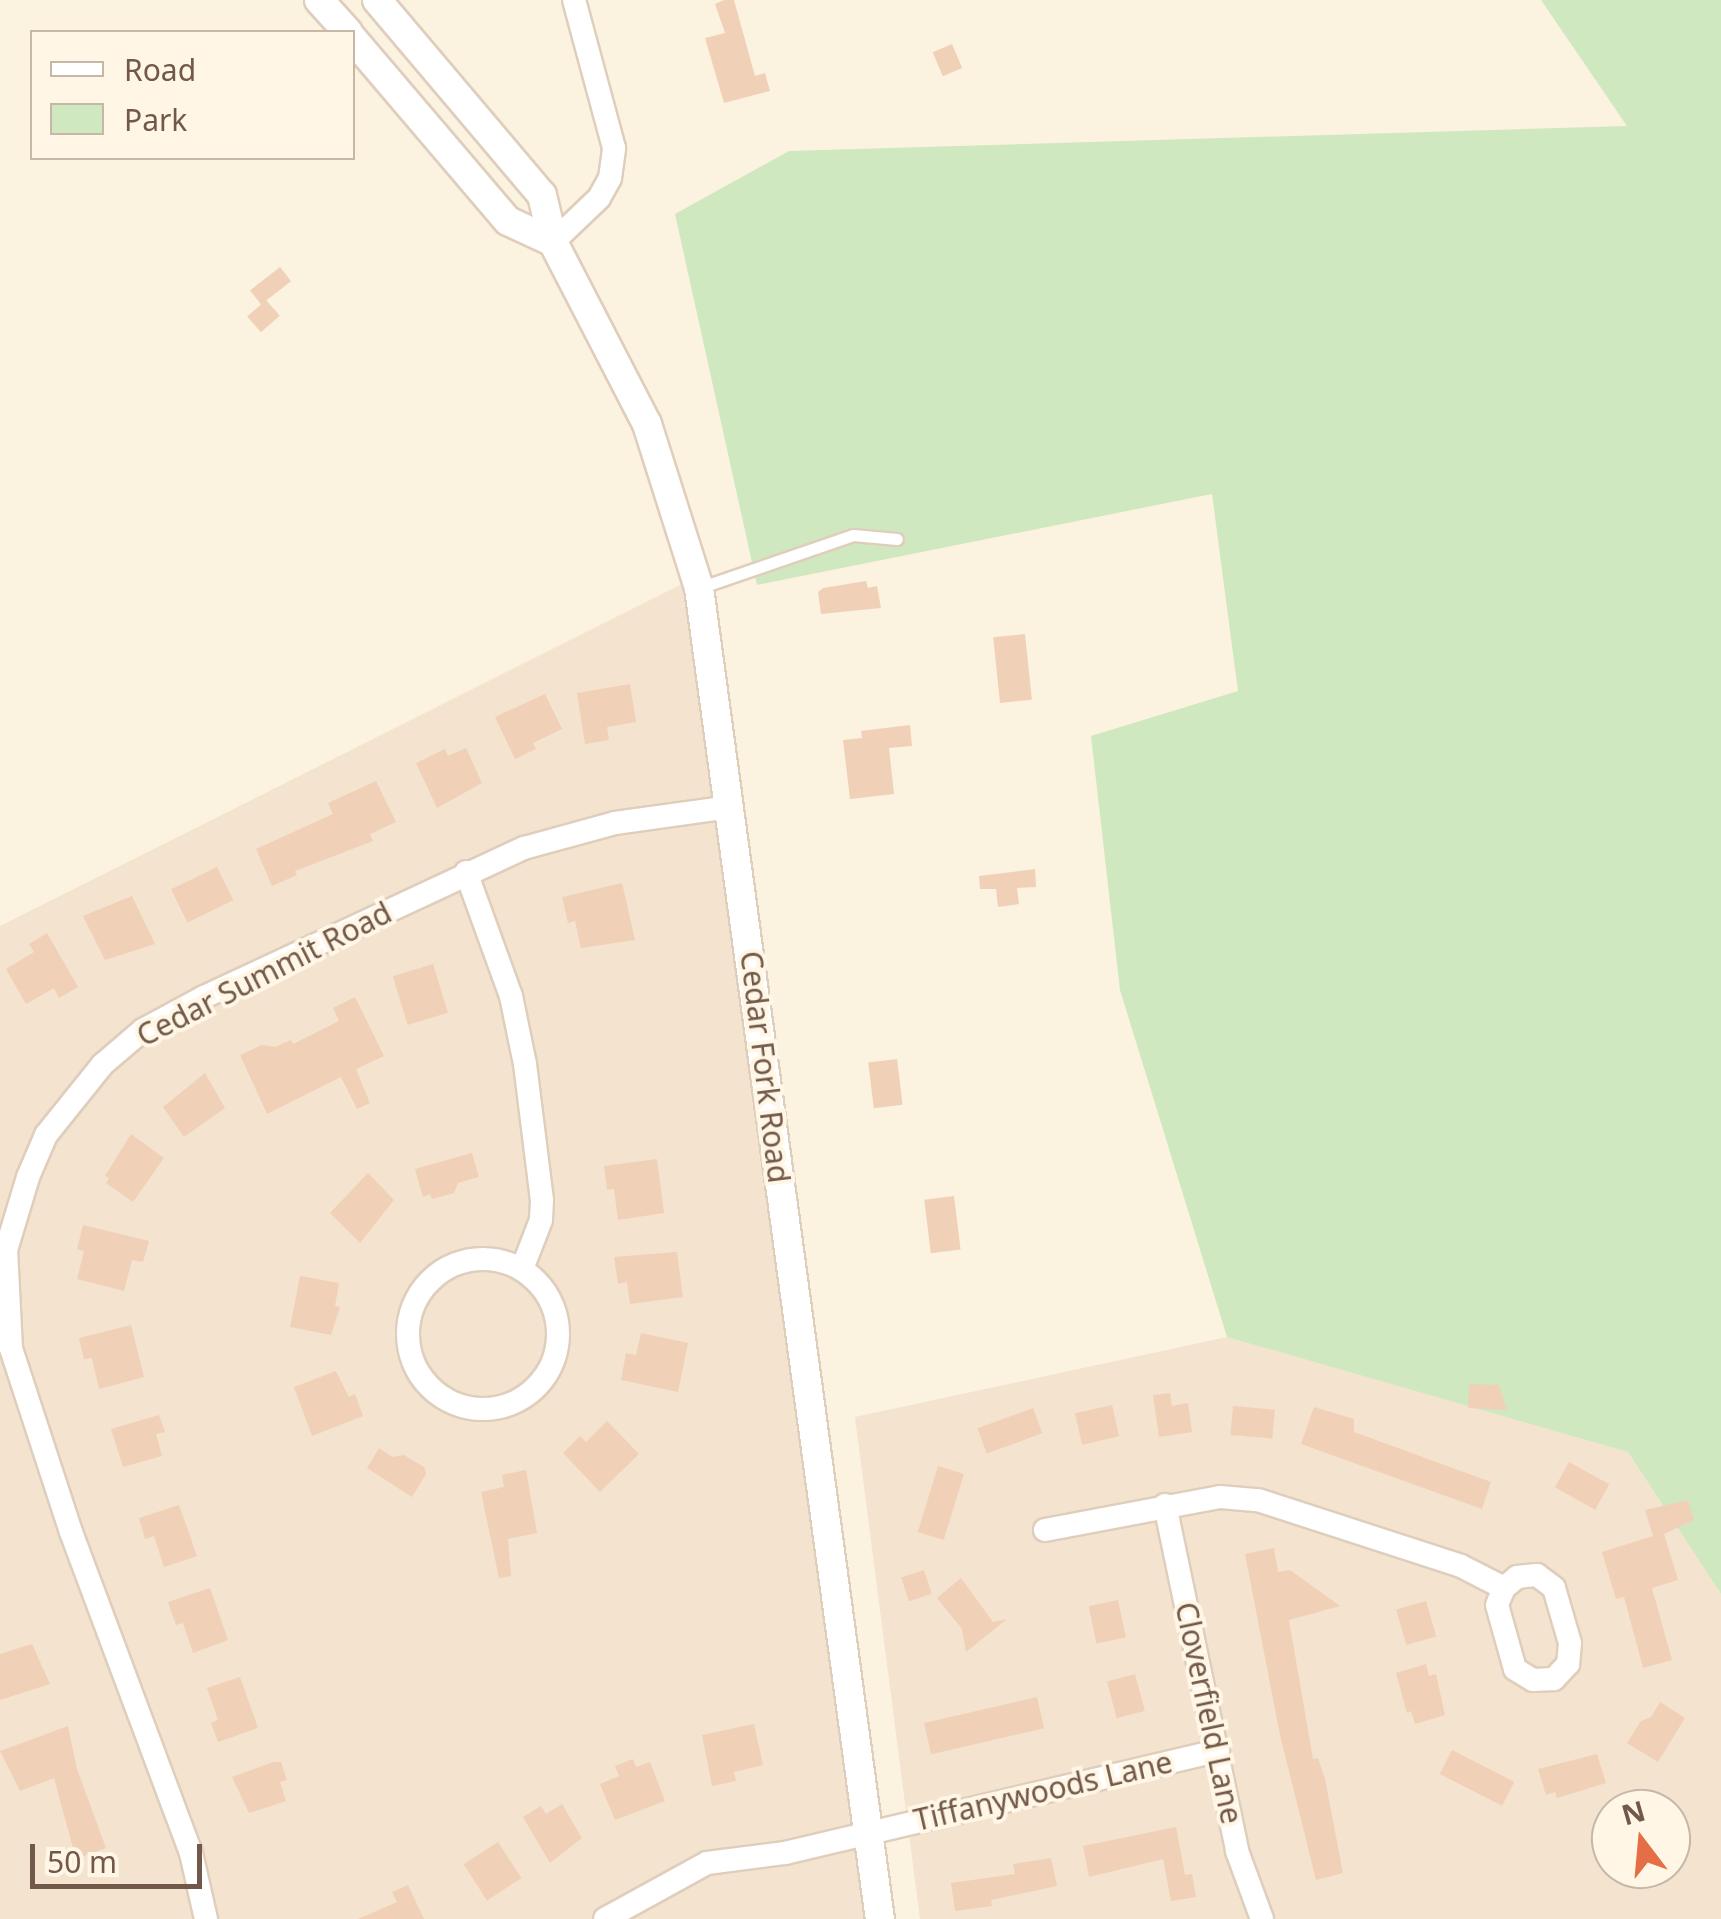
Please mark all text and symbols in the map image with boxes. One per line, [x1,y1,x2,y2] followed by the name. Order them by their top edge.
[30,30,355,160] legend
[124,49,196,90] text: Road
[124,99,187,140] text: Park
[131,894,397,1054] street label: Cedar Summit Road
[733,949,797,1185] street label: Cedar Fork Road
[1168,1599,1250,1827] street label: Cloverfield Lane
[910,1744,1176,1838] street label: Tiffanywoods Lane
[1591,1789,1691,1889] north arrow
[1617,1791,1649,1833] text: N
[35,1824,208,1886] scale bar
[47,1841,117,1882] text: 50 m

